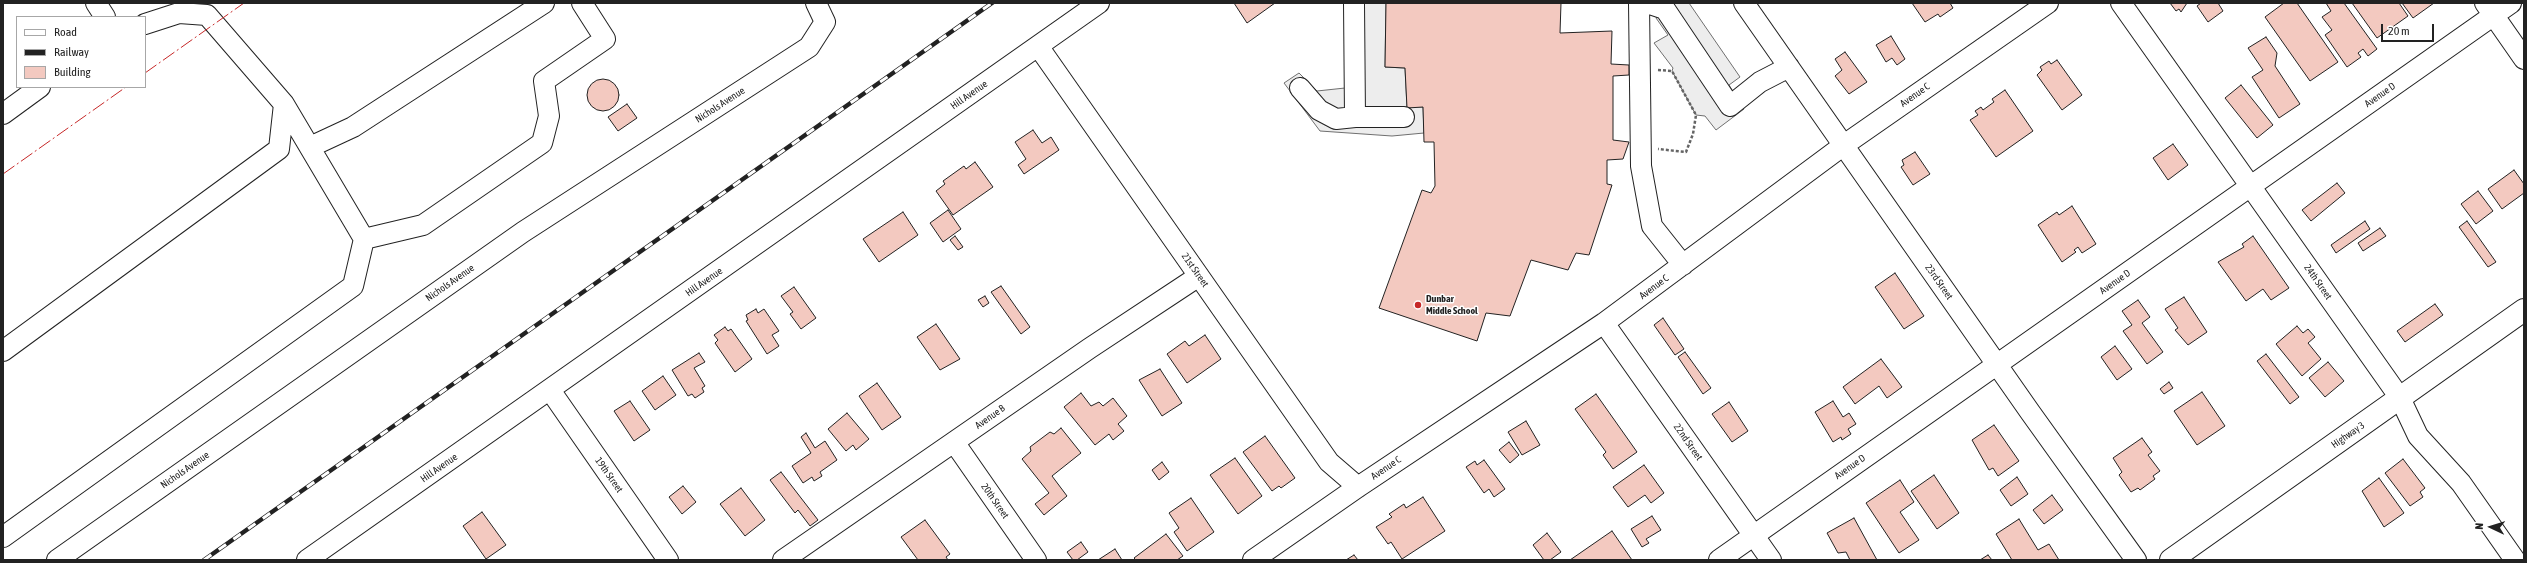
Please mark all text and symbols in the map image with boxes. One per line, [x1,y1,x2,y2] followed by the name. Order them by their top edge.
[16,16,146,88] legend
[2383,16,2436,42] scale bar
[2388,24,2410,38] text: 20 m
[54,25,77,39] text: Road
[54,45,89,59] text: Railway
[54,65,91,79] text: Building
[948,78,990,112] street label: Hill Avenue
[1898,80,1932,110] street label: Avenue C
[2362,80,2398,110] street label: Avenue D
[693,85,747,125] street label: Nichols Avenue
[1179,251,1211,289] street label: 21st Street
[423,262,477,304] street label: Nichols Avenue
[1922,262,1956,302] street label: 23rd Street
[2301,262,2335,302] street label: 24th Street
[683,265,725,299] street label: Hill Avenue
[2097,267,2133,297] street label: Avenue D
[1637,272,1671,302] street label: Avenue C
[1426,293,1478,316] place label: Dunbar Middle School
[1413,300,1423,310] marker: Dunbar Middle School
[973,402,1007,432] street label: Avenue B
[2329,419,2367,451] street label: Highway 3
[1671,421,1705,463] street label: 22nd Street
[158,449,212,491] street label: Nichols Avenue
[418,451,460,485] street label: Hill Avenue
[1832,452,1868,482] street label: Avenue D
[1369,454,1403,482] street label: Avenue C
[592,455,626,495] street label: 19th Street
[978,481,1012,521] street label: 20th Street
[2471,507,2511,547] north arrow
[2473,523,2485,530] text: N

